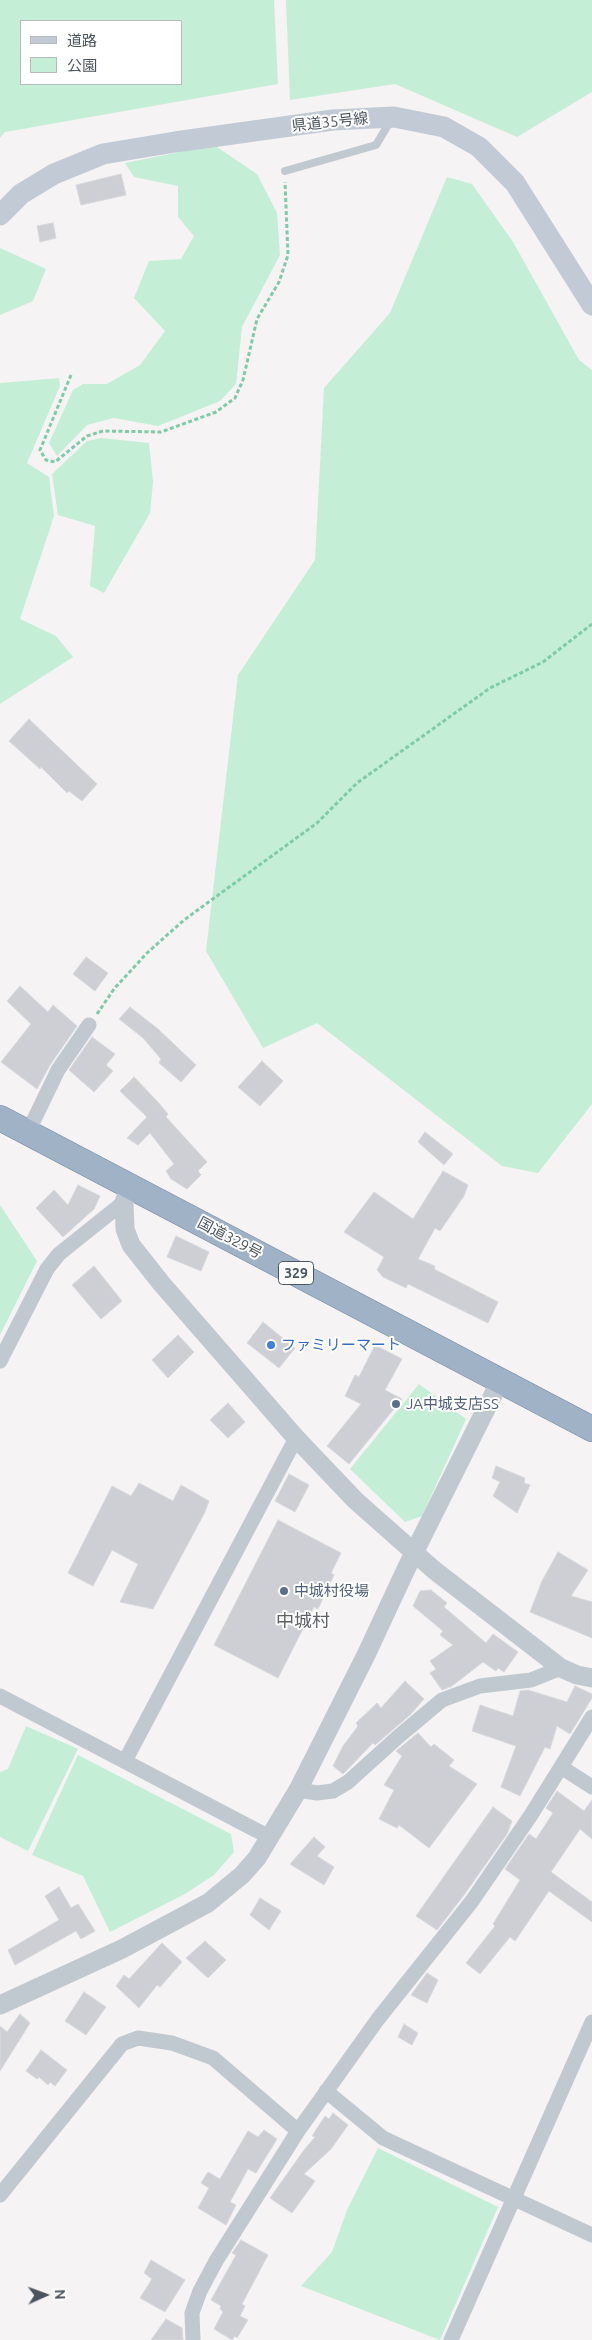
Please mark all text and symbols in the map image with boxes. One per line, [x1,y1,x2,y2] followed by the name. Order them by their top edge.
[20,20,182,85] legend
[67,32,97,49] text: 道路
[67,57,97,74] text: 公園
[291,109,369,135] street label: 県道35号線
[195,1214,265,1262] street label: 国道329号
[278,1262,314,1284] road number: 329
[281,1336,401,1354] place label: ファミリーマート
[265,1339,277,1351] marker: ファミリーマート
[406,1395,499,1413] place label: JA中城支店SS
[390,1398,402,1410] marker: JA中城支店SS
[294,1582,369,1600] place label: 中城村役場
[278,1585,290,1597] marker: 中城村役場
[276,1610,330,1632] district label: 中城村
[20,2270,70,2320] north arrow
[52,2289,68,2300] text: N

